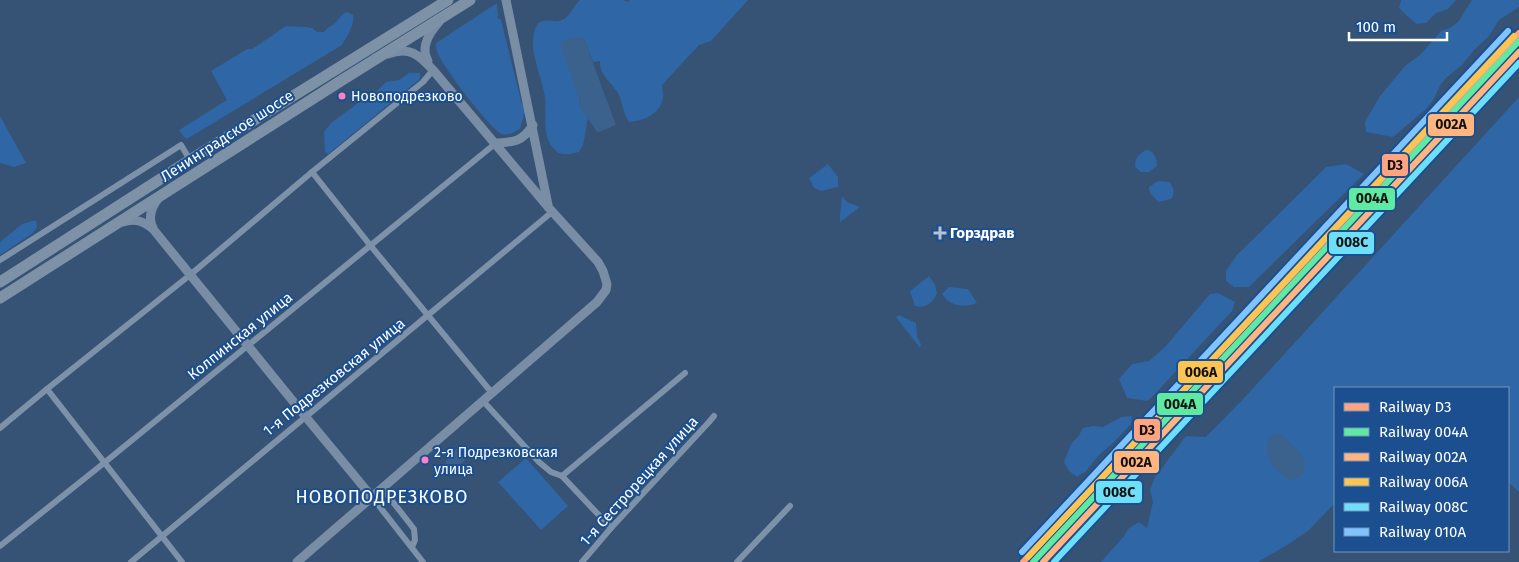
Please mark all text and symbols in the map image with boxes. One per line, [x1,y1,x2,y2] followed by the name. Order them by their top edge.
[1349,10,1446,42] scale bar
[1356,18,1396,36] text: 100 m
[157,86,297,186] street label: Ленинградское шоссе
[351,88,463,105] place label: Новоподрезково
[337,91,347,101] marker: Новоподрезково
[1427,113,1475,137] line badge: 002А
[1435,116,1468,133] text: 002А
[1381,153,1409,177] line badge: D3
[1387,157,1403,174] text: D3
[1348,187,1396,211] line badge: 004А
[1356,190,1389,207] text: 004А
[950,224,1015,242] place label: Горздрав
[934,227,946,239] marker: Горздрав
[1328,231,1375,255] line badge: 008С
[1336,234,1368,251] text: 008С
[184,288,296,384] street label: Колпинская улица
[259,314,409,440] street label: 1-я Подрезковская улица
[1177,360,1224,384] line badge: 006А
[1185,364,1218,381] text: 006А
[1334,387,1509,552] legend
[1156,392,1204,416] line badge: 004А
[1164,396,1197,413] text: 004А
[1379,398,1451,416] text: Railway D3
[576,413,702,549] street label: 1-я Сестрорецкая улица
[1133,418,1161,442] line badge: D3
[1139,422,1155,439] text: D3
[1379,423,1468,441] text: Railway 004А
[434,444,558,478] place label: 2-я Подрезковская улица
[1379,448,1468,466] text: Railway 002А
[1113,450,1160,474] line badge: 002А
[1120,454,1153,471] text: 002А
[420,455,430,465] marker: 2-я Подрезковская улица
[1379,473,1468,491] text: Railway 006А
[1095,480,1143,504] line badge: 008С
[1103,484,1135,501] text: 008С
[296,486,468,508] district label: НОВОПОДРЕЗКОВО
[1379,498,1469,516] text: Railway 008С
[1379,523,1466,541] text: Railway 010А

